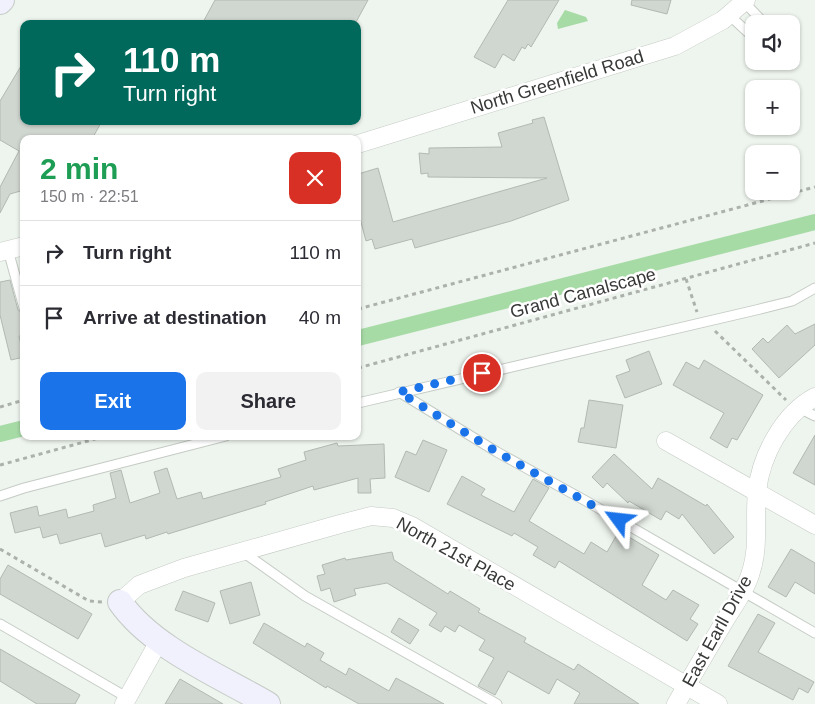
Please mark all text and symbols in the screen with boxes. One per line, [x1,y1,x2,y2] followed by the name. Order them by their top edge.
[745,15,800,200] map controls
[745,15,800,70] button: sound
[40,40,105,105] icon: right
[123,40,220,79] text: 110 m
[468,46,646,118] street label: North Greenfield Road
[745,80,800,135] button: +
[123,81,216,106] text: Turn right
[745,145,800,200] button: −
[40,152,118,185] text: 2 min
[289,152,341,204] button: close
[40,188,139,205] text: 150 m · 22:51
[40,239,68,267] icon: right
[83,242,171,263] text: Turn right
[290,242,341,263] text: 110 m
[508,264,658,322] street label: Grand Canalscape
[40,304,68,332] icon: arrive
[83,307,267,328] text: Arrive at destination
[299,307,341,328] text: 40 m
[461,352,503,394] pin
[468,359,496,387] icon: arrive
[40,372,186,430] button: Exit
[196,372,341,430] button: Share
[592,493,644,545] position arrow
[393,513,519,595] street label: North 21st Place
[678,572,756,690] street label: East Earll Drive

